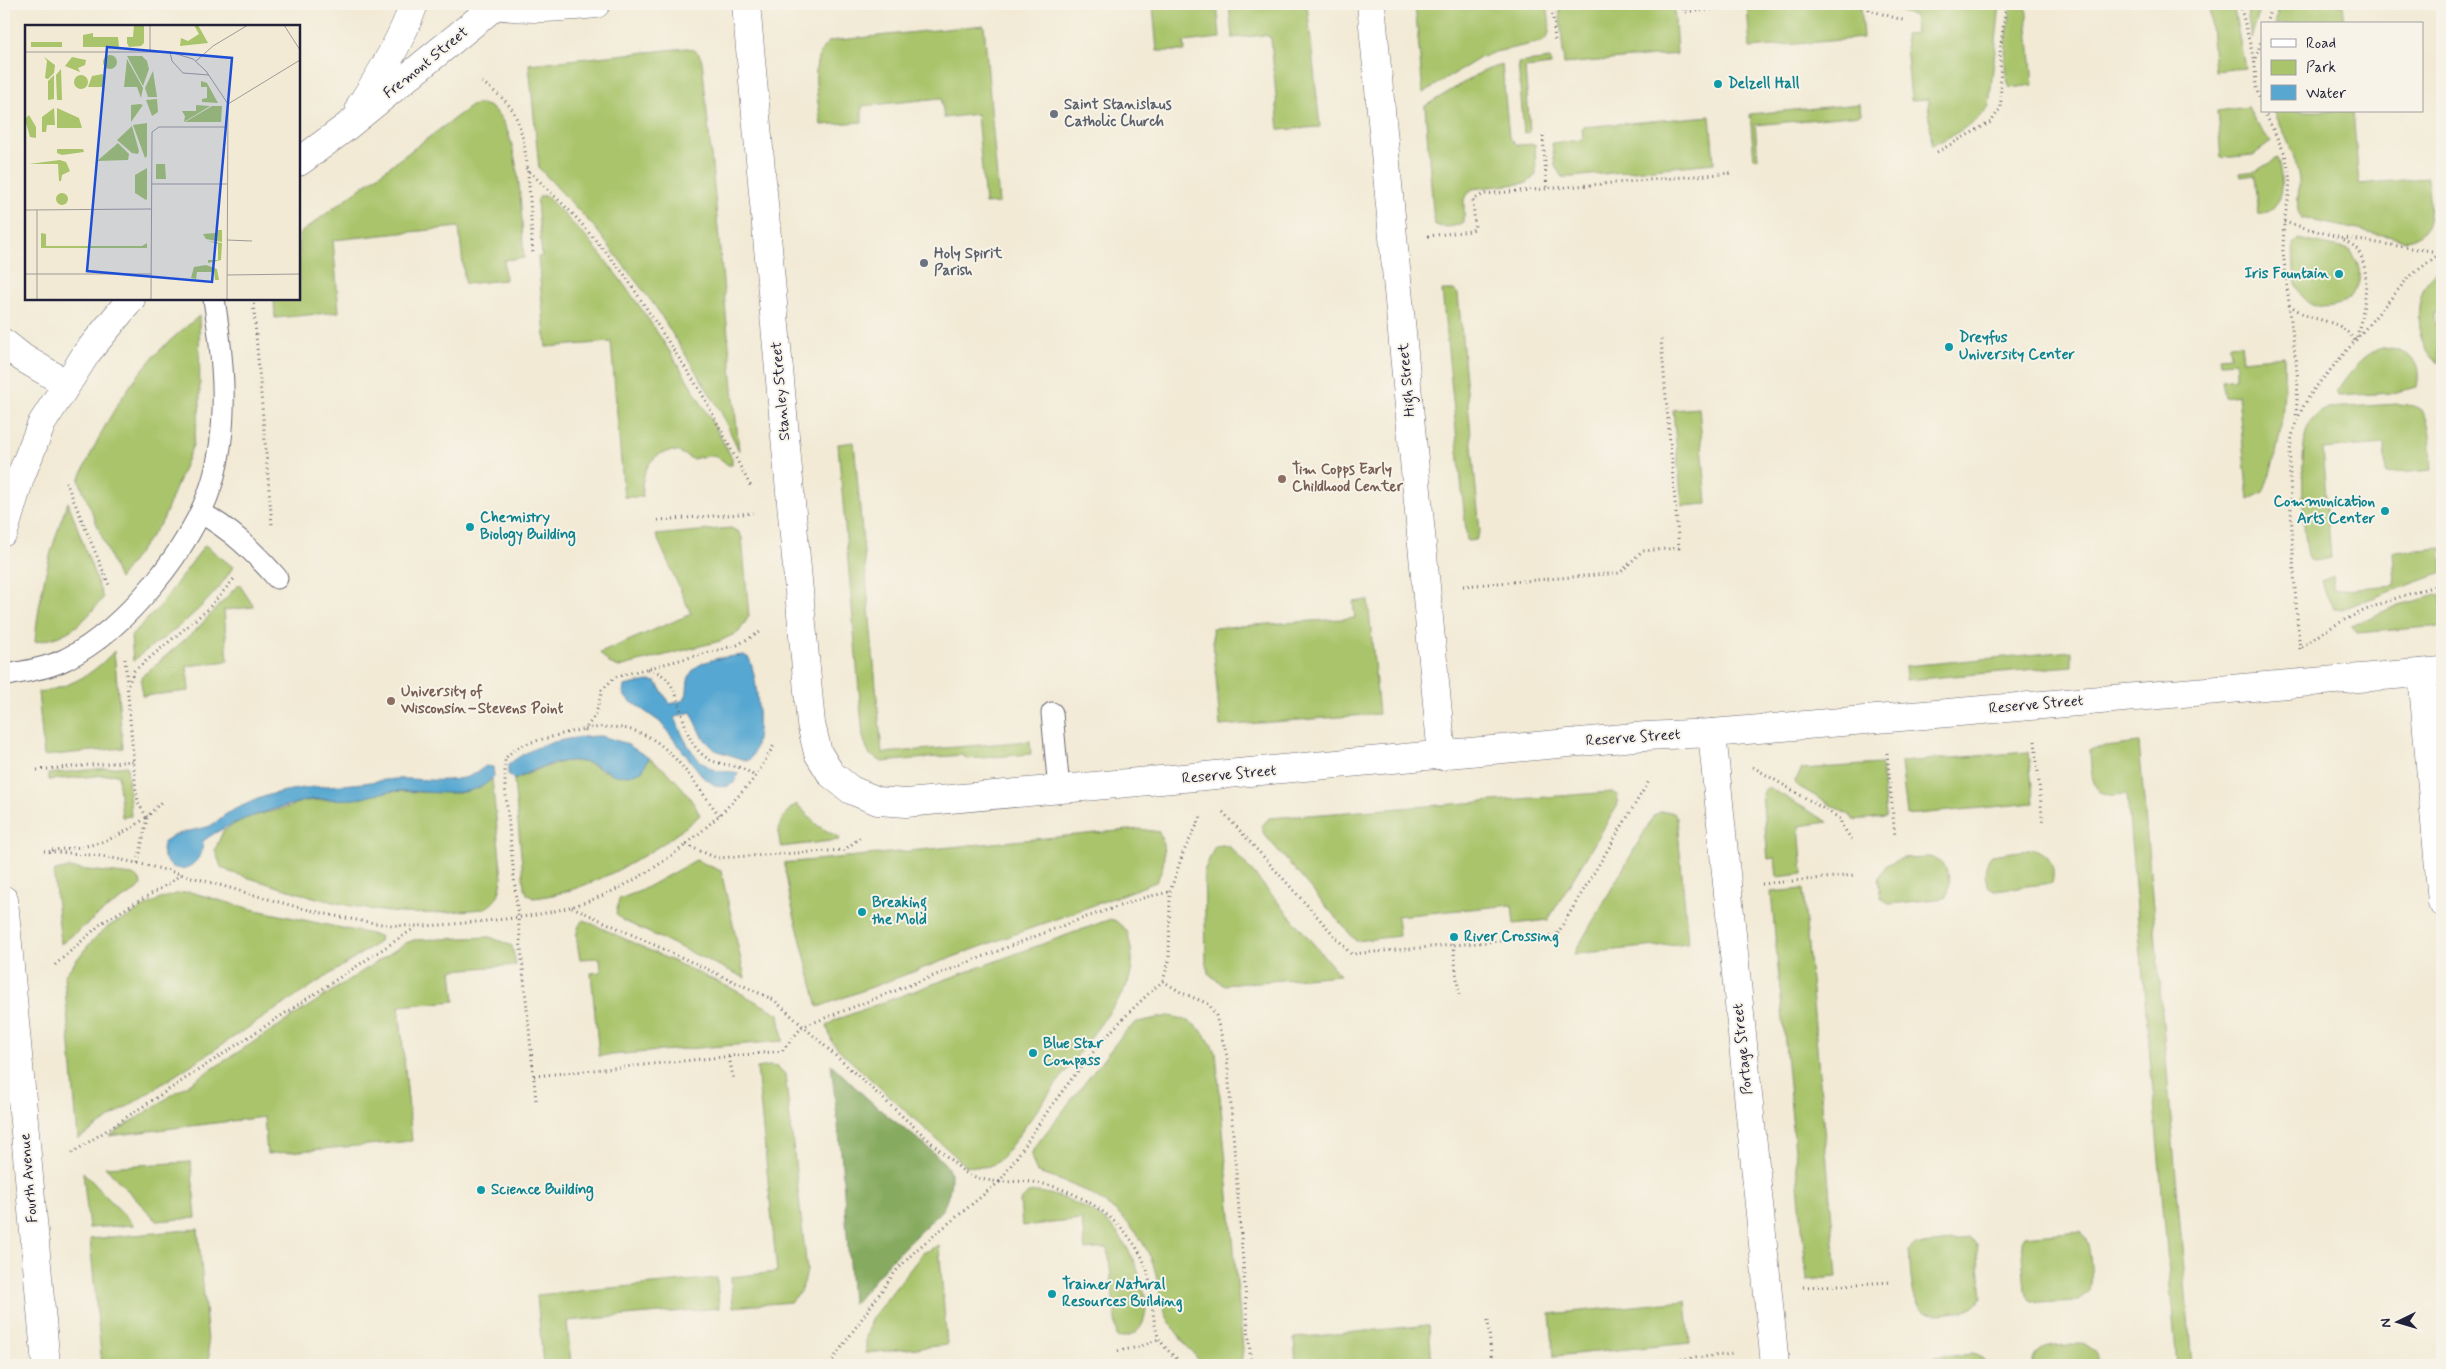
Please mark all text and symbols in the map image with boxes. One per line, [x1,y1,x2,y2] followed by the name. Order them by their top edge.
[2261,22,2424,112] legend
[379,23,473,103] street label: Fremont Street
[25,25,300,300] inset map
[2306,34,2336,54] text: Road
[2306,58,2336,78] text: Park
[1728,74,1800,94] place label: Delzell Hall
[1712,78,1724,90] marker: Delzell Hall
[2306,84,2346,104] text: Water
[1064,95,1172,132] place label: Saint Stanislaus Catholic Church
[1048,108,1060,120] marker: Saint Stanislaus Catholic Church
[934,244,1004,281] place label: Holy Spirit Parish
[918,257,930,269] marker: Holy Spirit Parish
[2244,264,2329,284] place label: Iris Fountain
[2333,268,2345,280] marker: Iris Fountain
[1959,328,2075,365] place label: Dreyfus University Center
[767,341,795,441] street label: Stanley Street
[1943,341,1955,353] marker: Dreyfus University Center
[1394,342,1421,418] street label: High Street
[1292,460,1404,497] place label: Tim Copps Early Childhood Center
[1276,473,1288,485] marker: Tim Copps Early Childhood Center
[2273,492,2376,529] place label: Communication Arts Center
[2379,505,2391,517] marker: Communication Arts Center
[480,508,576,547] place label: Chemistry Biology Building
[464,521,476,533] marker: Chemistry Biology Building
[400,682,564,719] place label: University of Wisconsin–Stevens Point
[1988,691,2084,719] street label: Reserve Street
[385,695,397,707] marker: University of Wisconsin–Stevens Point
[1585,725,1681,751] street label: Reserve Street
[1181,761,1277,789] street label: Reserve Street
[871,893,927,930] place label: Breaking the Mold
[856,906,868,918] marker: Breaking the Mold
[1464,927,1559,948] place label: River Crossing
[1448,931,1460,943] marker: River Crossing
[1728,1002,1758,1096] street label: Portage Street
[1043,1034,1104,1071] place label: Blue Star Compass
[1027,1047,1039,1059] marker: Blue Star Compass
[15,1132,43,1224] street label: Fourth Avenue
[491,1180,594,1202] place label: Science Building
[475,1184,487,1196] marker: Science Building
[1062,1275,1183,1313] place label: Trainer Natural Resources Building
[1046,1288,1058,1300] marker: Trainer Natural Resources Building
[2374,1296,2424,1346] north arrow
[2377,1318,2395,1328] text: N

